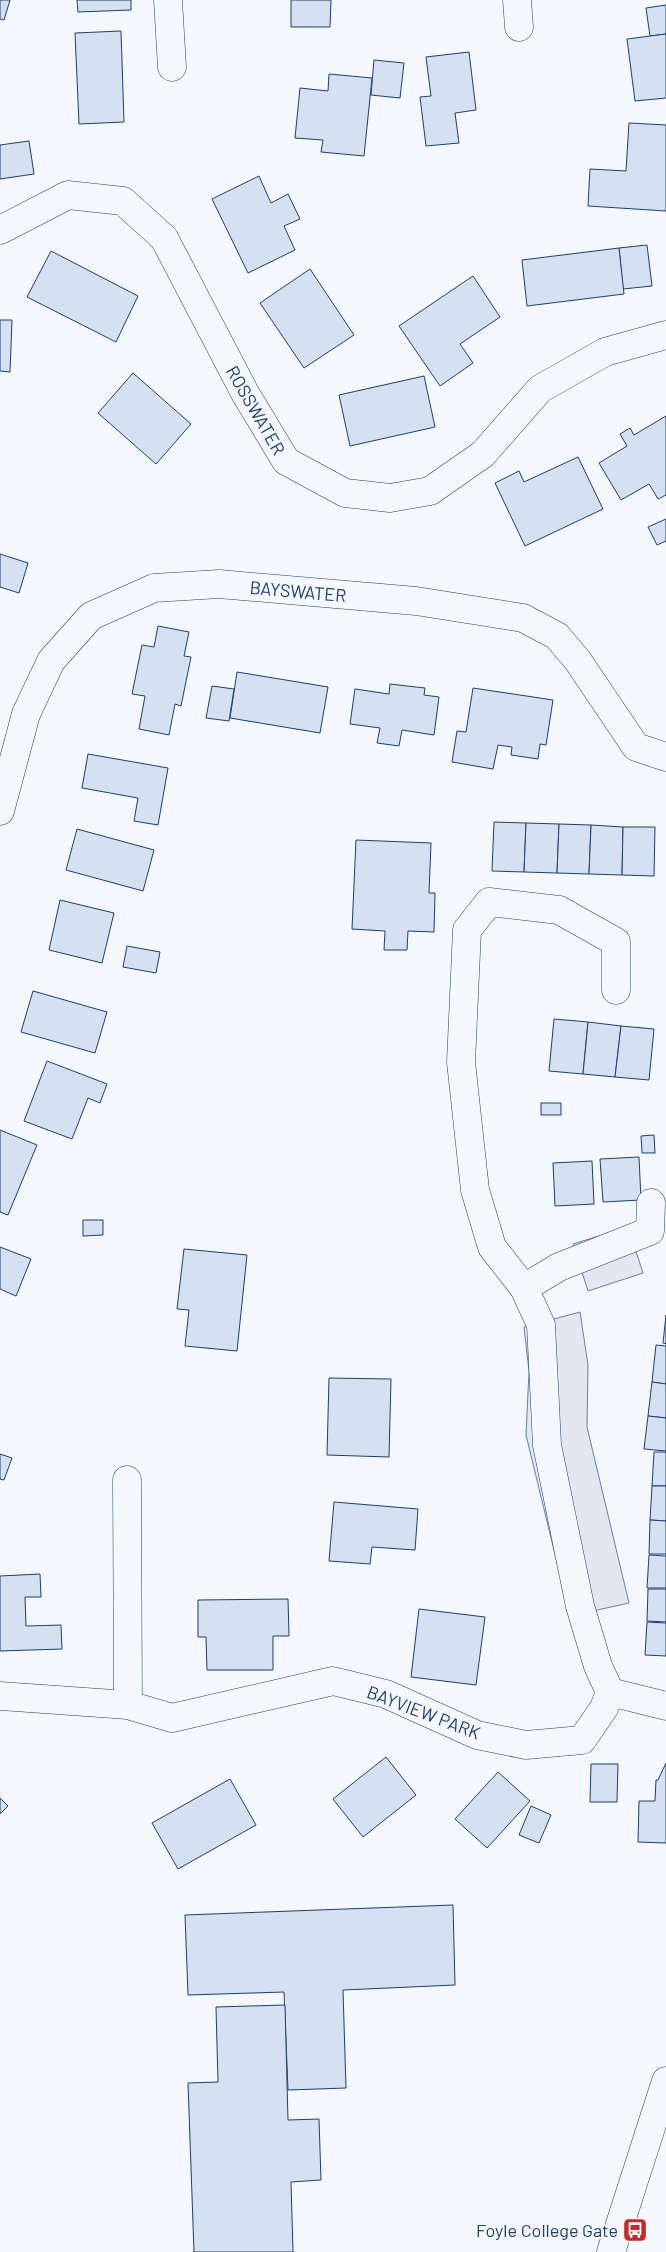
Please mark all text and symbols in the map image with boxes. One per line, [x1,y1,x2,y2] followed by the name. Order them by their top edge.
[222,362,290,458] street label: ROSSWATER
[249,576,347,606] street label: BAYSWATER
[364,1680,484,1744] street label: BAYVIEW PARK
[622,2217,648,2243] bus stop icon: Foyle College Gate
[476,2219,618,2241] place label: Foyle College Gate

